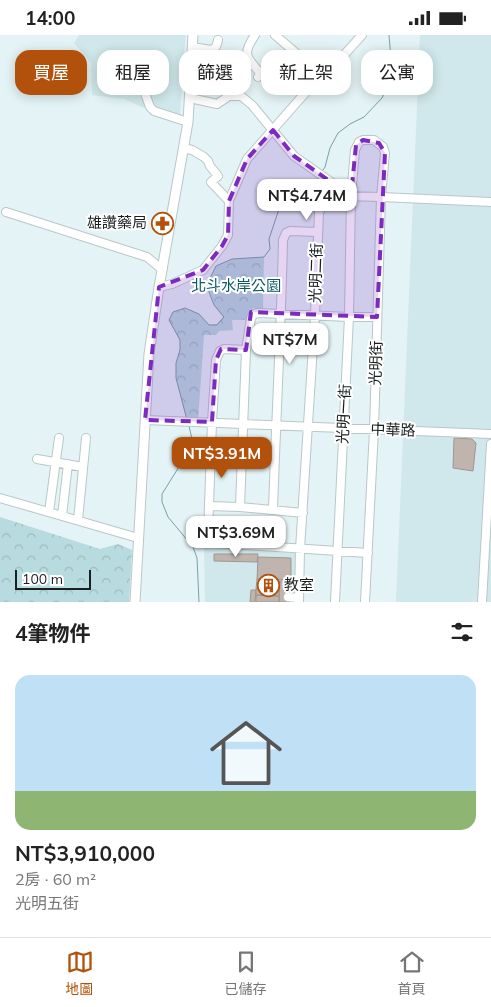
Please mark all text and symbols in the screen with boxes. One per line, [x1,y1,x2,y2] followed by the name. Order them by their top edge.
[25,6,75,30] text: 14:00
[15,50,87,95] chip: 買屋
[97,50,169,95] chip: 租屋
[179,50,251,95] chip: 篩選
[261,50,351,95] chip: 新上架
[361,50,433,95] chip: 公寓
[255,179,359,221] pin: NT$4.74M
[268,185,346,205] text: NT$4.74M
[151,211,175,235] pharmacy icon: 雄讚藥局
[87,213,147,232] place label: 雄讚藥局
[305,243,326,303] street label: 光明二街
[191,276,281,295] park label: 北斗水岸公園
[255,323,325,365] pin: NT$7M
[262,329,318,349] text: NT$7M
[365,340,386,386] street label: 光明街
[332,384,355,444] street label: 光明一街
[370,419,416,440] street label: 中華路
[170,437,274,479] pin: NT$3.91M
[183,443,261,463] text: NT$3.91M
[184,515,288,558] pin: NT$3.69M
[197,522,275,542] text: NT$3.69M
[15,567,91,590] scale bar
[22,570,63,588] text: 100 m
[256,573,280,597] building icon: 教室
[284,575,314,594] place label: 教室
[448,618,476,646] icon: filters
[15,620,91,646] text: 4筆物件
[201,708,291,798] icon: home
[15,840,155,866] text: NT$3,910,000
[15,869,96,889] text: 2房 · 60 m²
[15,893,79,913] text: 光明五街
[66,948,94,998] tab: 地圖
[225,948,267,998] tab: 已儲存
[398,948,426,998] tab: 首頁

